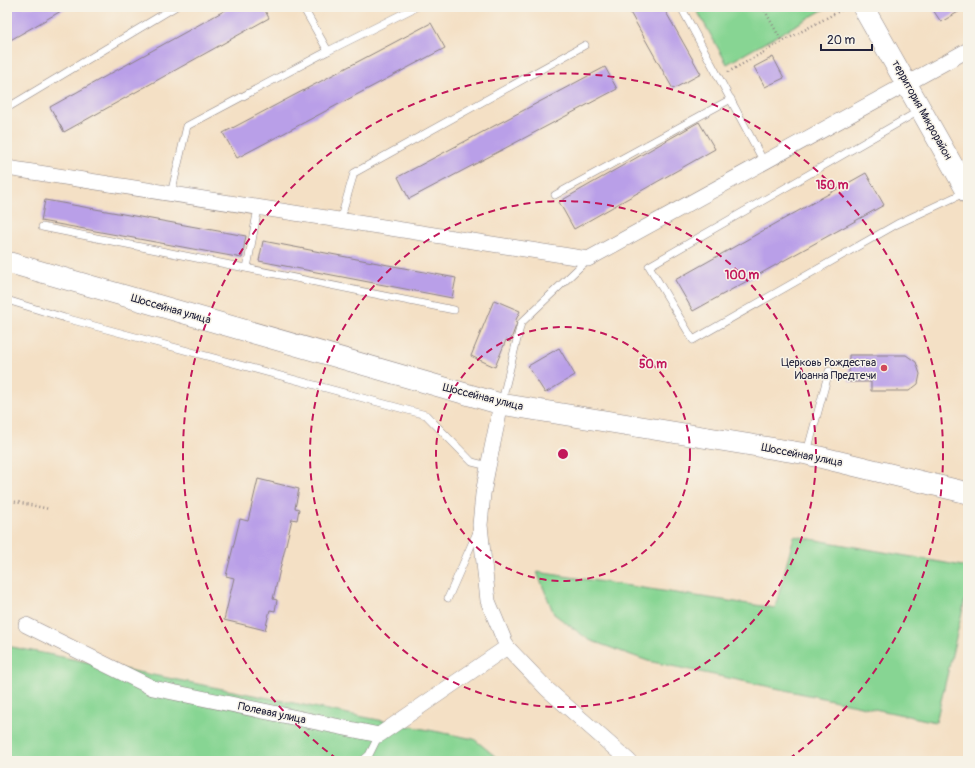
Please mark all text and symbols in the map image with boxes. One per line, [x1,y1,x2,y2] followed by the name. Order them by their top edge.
[821,26,872,52] scale bar
[827,33,856,48] text: 20 m
[889,58,955,162] street label: территория Микрорайон
[816,178,849,193] text: 150 m
[725,268,760,283] text: 100 m
[130,291,212,327] street label: Шоссейная улица
[781,356,876,382] place label: Церковь Рождества Иоанна Предтечи
[639,357,667,372] text: 50 m
[879,363,889,373] marker: Церковь Рождества Иоанна Предтечи
[441,381,525,413] street label: Шоссейная улица
[760,441,844,469] street label: Шоссейная улица
[556,447,570,461] centre of rings
[237,699,307,727] street label: Полевая улица

